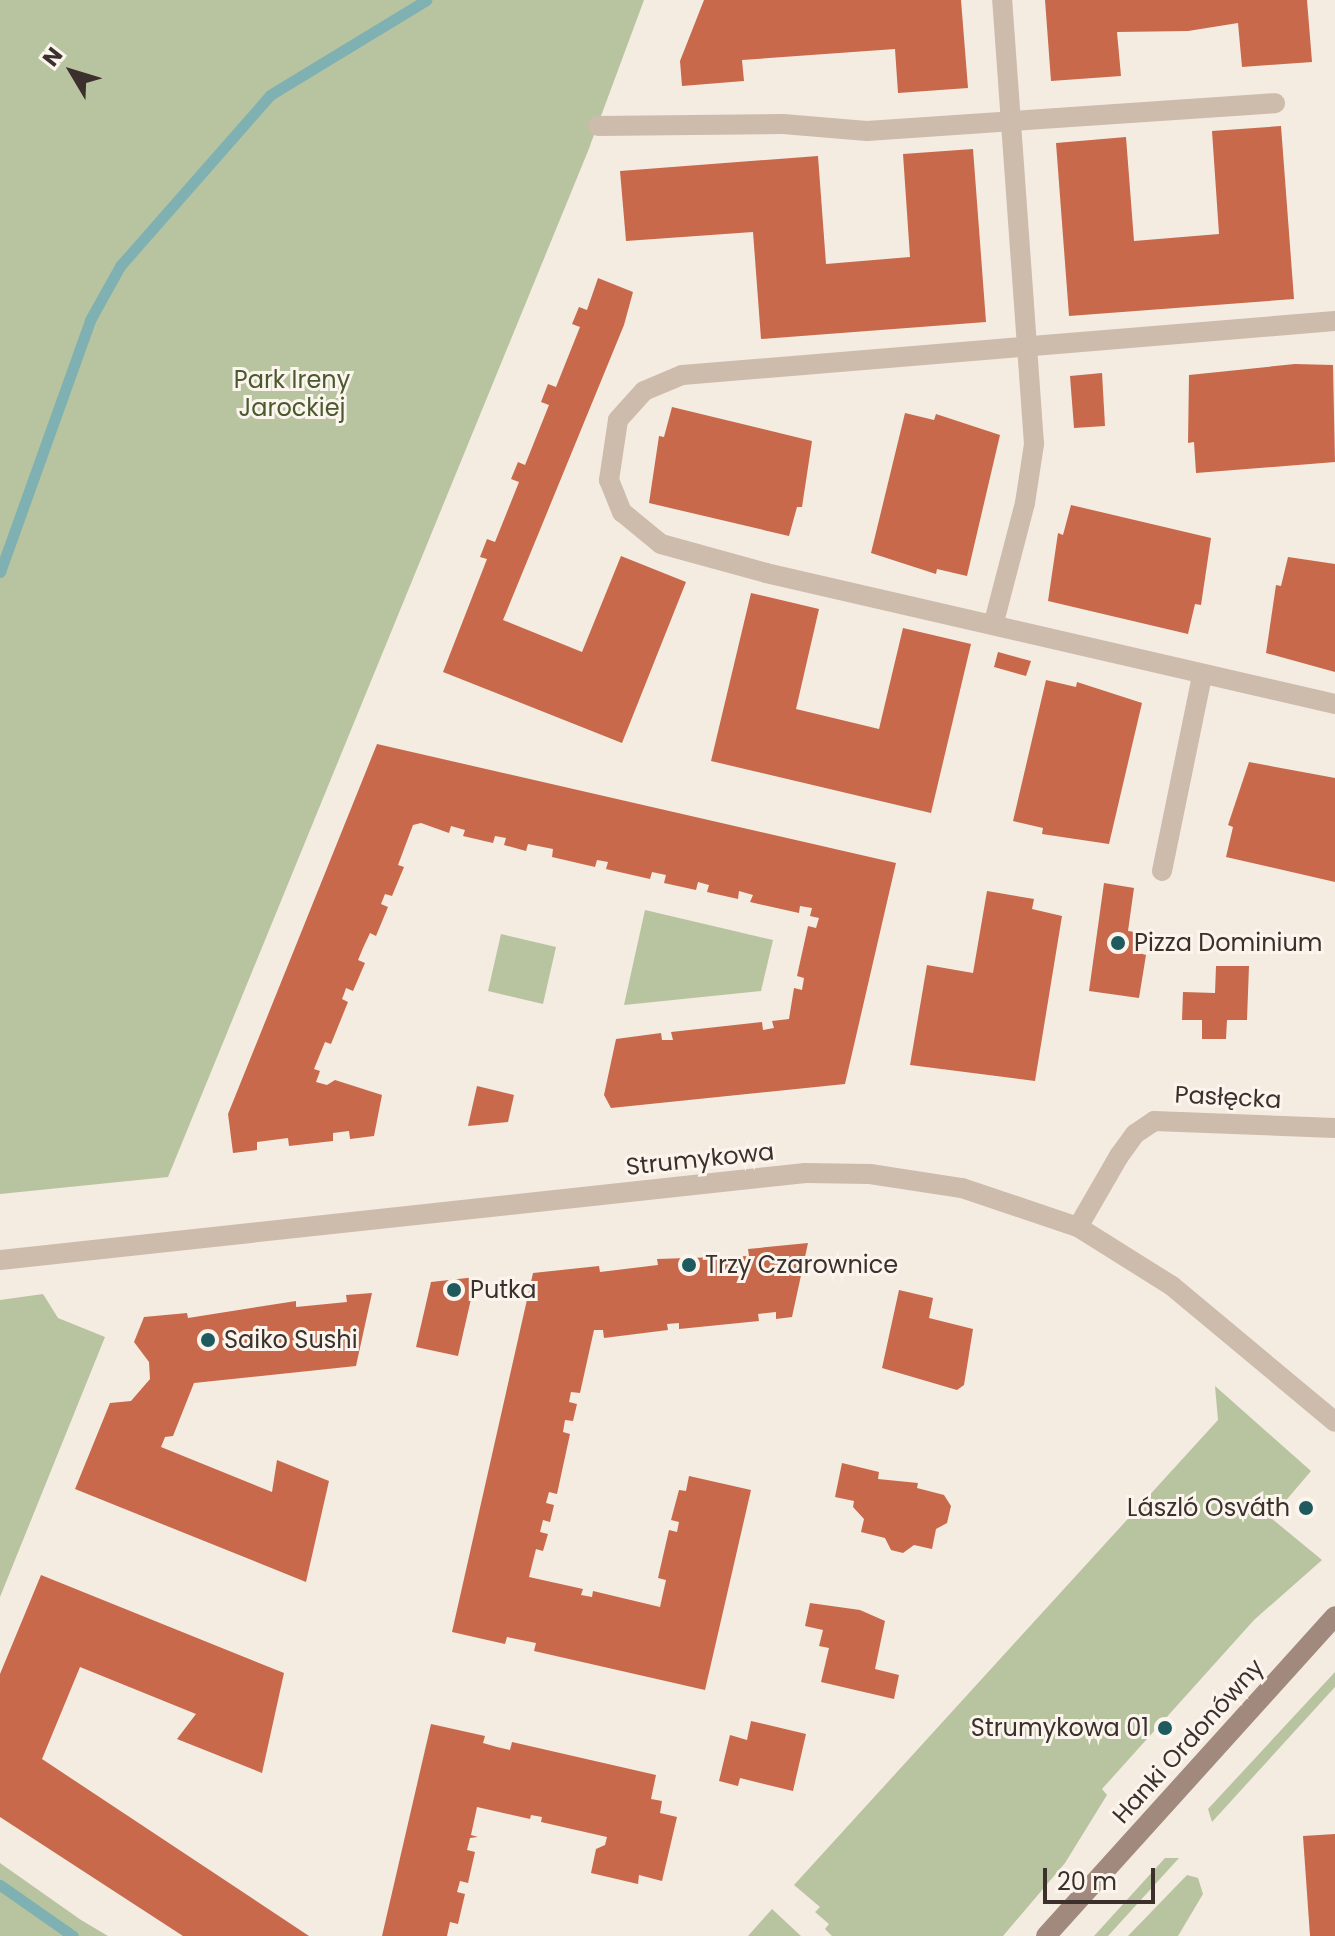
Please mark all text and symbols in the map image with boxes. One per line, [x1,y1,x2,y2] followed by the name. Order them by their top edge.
[32,32,112,112] north arrow
[35,41,70,73] text: N
[234,366,350,422] park label: Park Ireny Jarockiej
[1134,929,1323,957] place label: Pizza Dominium
[1109,934,1127,952] marker: Pizza Dominium
[1174,1080,1282,1114] street label: Pasłęcka
[624,1137,776,1181] street label: Strumykowa
[705,1251,898,1279] place label: Trzy Czarownice
[680,1256,698,1274] marker: Trzy Czarownice
[470,1276,537,1304] place label: Putka
[445,1281,463,1299] marker: Putka
[224,1326,358,1354] place label: Saiko Sushi
[199,1331,217,1349] marker: Saiko Sushi
[1127,1494,1290,1522] place label: László Osváth
[1297,1499,1315,1517] marker: László Osváth
[1107,1653,1269,1829] street label: Hanki Ordonówny
[971,1714,1149,1742] place label: Strumykowa 01
[1156,1719,1174,1737] marker: Strumykowa 01
[1047,1852,1159,1902] scale bar
[1057,1865,1117,1898] text: 20 m

